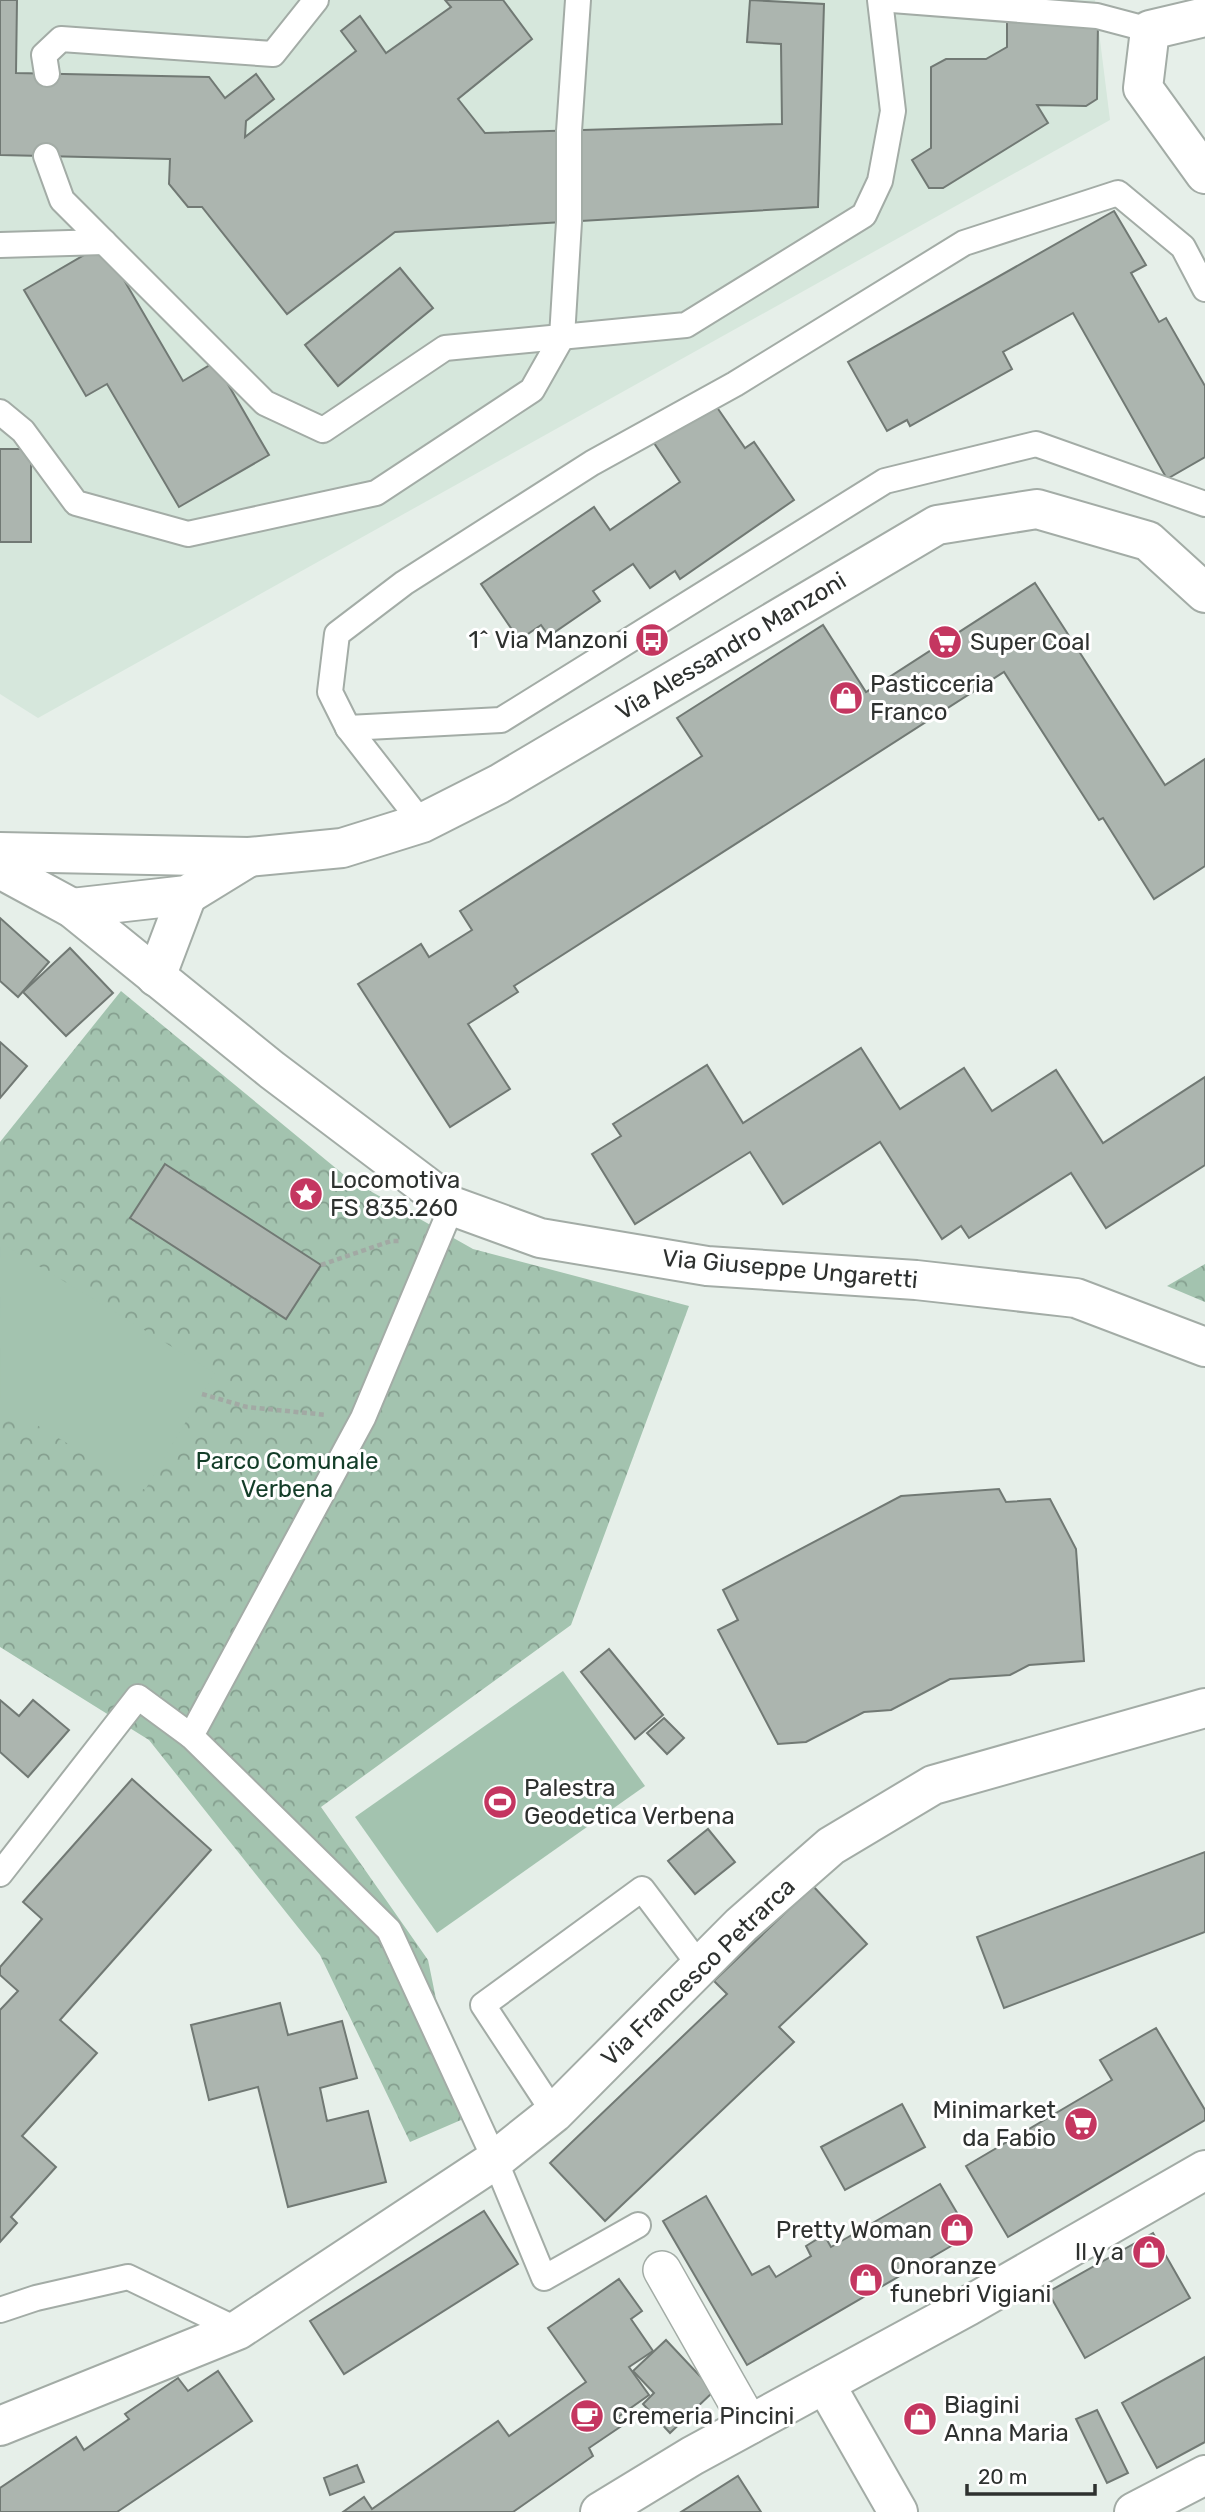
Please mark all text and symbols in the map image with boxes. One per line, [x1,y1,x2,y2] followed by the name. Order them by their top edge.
[611,566,851,726] street label: Via Alessandro Manzoni
[633,621,671,659] bus stop icon: 1^ Via Manzoni
[926,623,964,661] supermarket icon: Super Coal
[469,626,628,654] place label: 1^ Via Manzoni
[970,628,1090,656] place label: Super Coal
[870,670,994,726] place label: Pasticceria Franco
[827,679,865,717] shop icon: Pasticceria Franco
[330,1166,460,1222] place label: Locomotiva FS 835.260
[287,1175,325,1213] place icon: Locomotiva FS 835.260
[661,1244,919,1294] street label: Via Giuseppe Ungaretti
[196,1447,378,1503] park label: Parco Comunale Verbena
[524,1774,735,1830] place label: Palestra Geodetica Verbena
[481,1783,519,1821] sports icon: Palestra Geodetica Verbena
[595,1872,801,2072] street label: Via Francesco Petrarca
[933,2096,1056,2152] place label: Minimarket da Fabio
[1062,2105,1100,2143] supermarket icon: Minimarket da Fabio
[938,2211,976,2249] shop icon: Pretty Woman
[776,2216,932,2244] place label: Pretty Woman
[1130,2233,1168,2271] shop icon: Il y a
[1075,2238,1124,2266] place label: Il y a
[890,2252,1051,2308] place label: Onoranze funebri Vigiani
[847,2261,885,2299] shop icon: Onoranze funebri Vigiani
[944,2391,1069,2447] place label: Biagini Anna Maria
[568,2397,606,2435] cafe icon: Cremeria Pincini
[901,2400,939,2438] shop icon: Biagini Anna Maria
[612,2402,794,2430] place label: Cremeria Pincini
[967,2452,1095,2496] scale bar
[978,2464,1027,2489] text: 20 m

